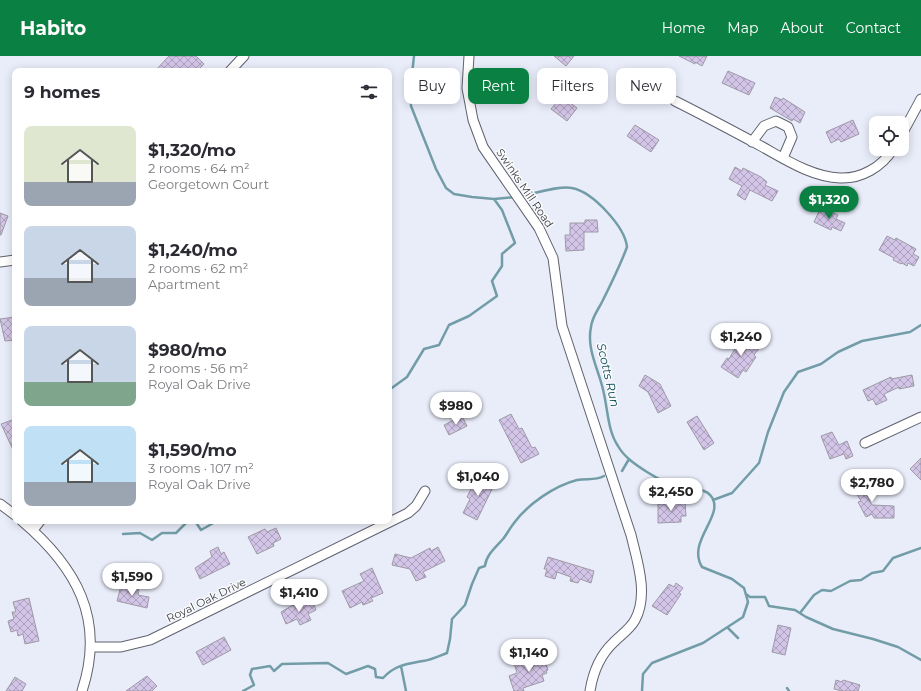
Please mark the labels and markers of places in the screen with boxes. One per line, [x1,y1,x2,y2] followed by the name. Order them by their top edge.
[796,186,862,220] pin: $1,320
[708,323,774,357] pin: $1,240
[432,392,480,426] pin: $980
[445,463,511,497] pin: $1,040
[839,469,905,503] pin: $2,780
[638,478,704,512] pin: $2,450
[99,563,165,597] pin: $1,590
[266,579,332,613] pin: $1,410
[496,639,562,673] pin: $1,140

